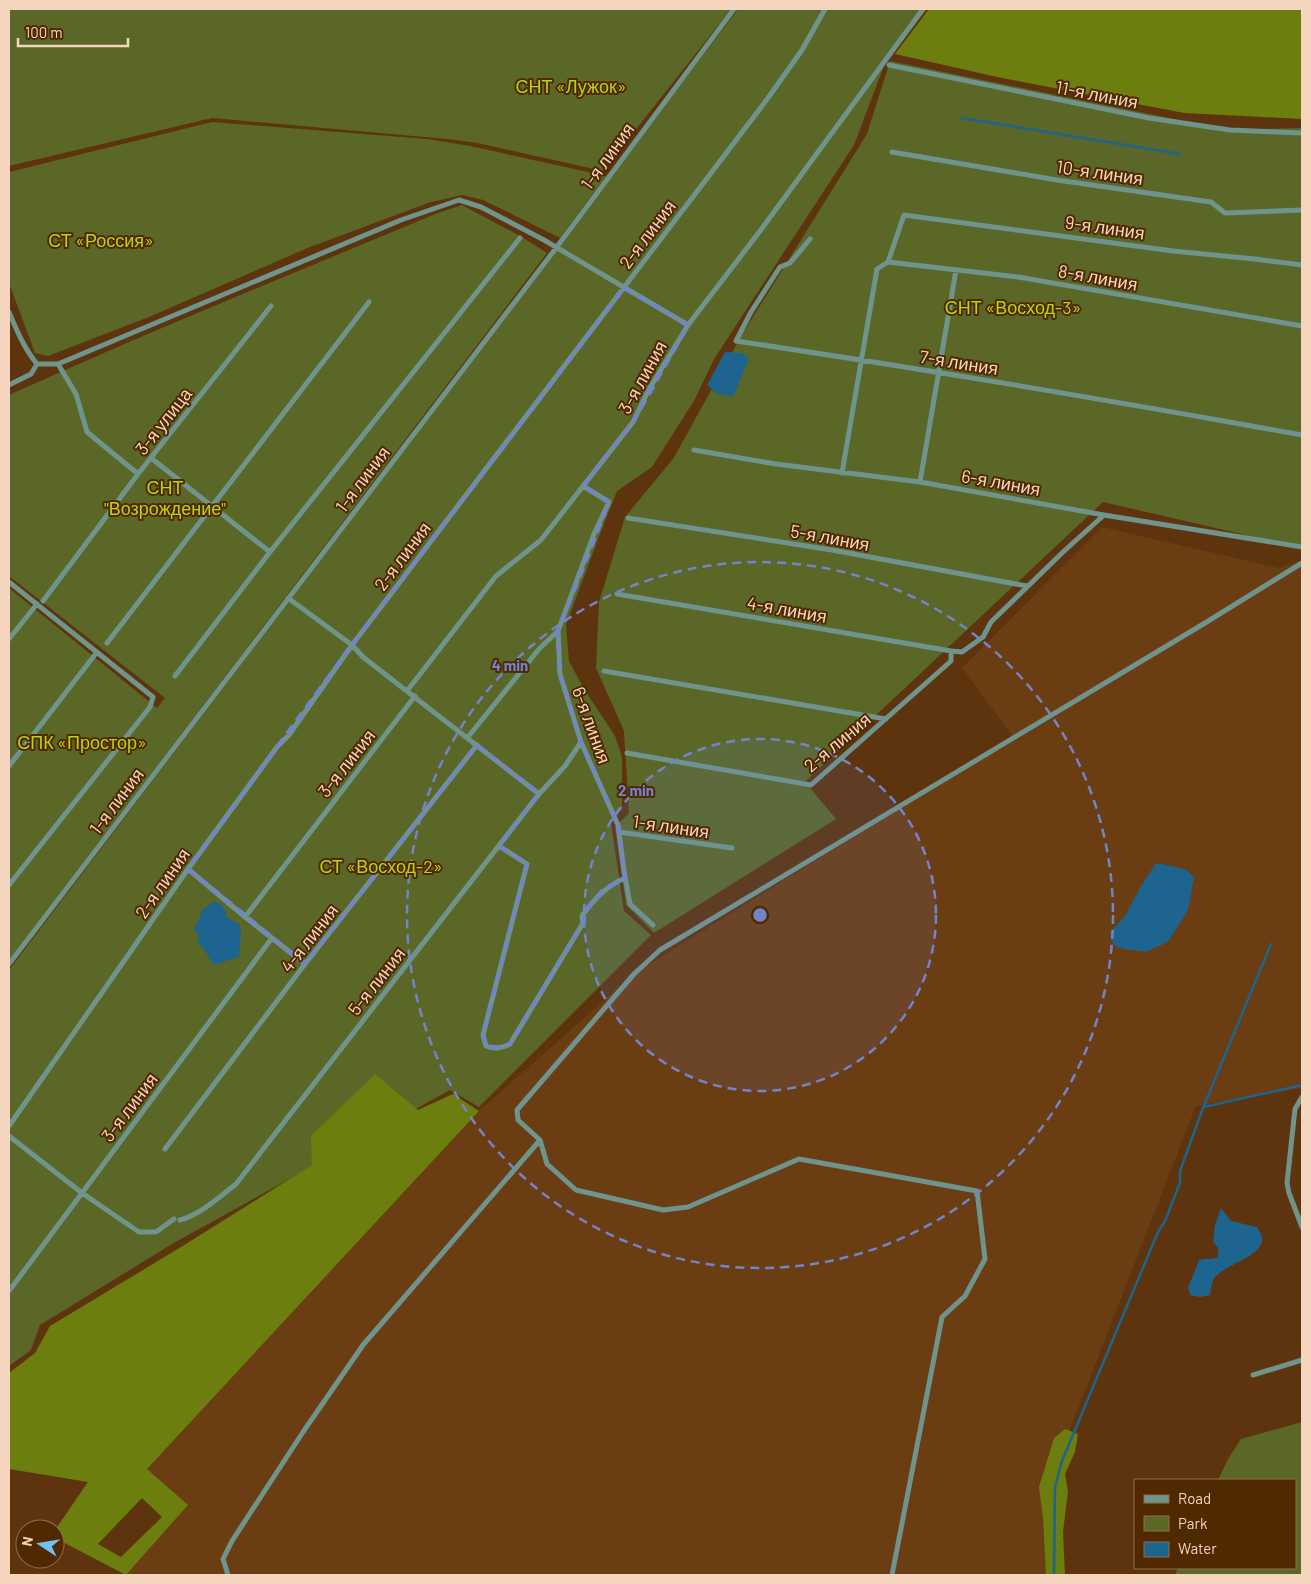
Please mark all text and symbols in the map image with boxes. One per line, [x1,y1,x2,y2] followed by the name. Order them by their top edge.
[18,15,128,47] scale bar
[25,23,63,41] text: 100 m
[515,75,627,97] park label: СНТ «Лужок»
[1054,75,1140,113] street label: 11-я линия
[575,118,639,194] street label: 1-я линия
[1055,155,1145,189] street label: 10-я линия
[614,195,680,273] street label: 2-я линия
[1064,211,1146,243] street label: 9-я линия
[48,229,154,251] park label: СТ «Россия»
[1057,259,1139,295] street label: 8-я линия
[945,296,1081,318] park label: СНТ «Восход-3»
[613,337,671,417] street label: 3-я линия
[918,345,1000,379] street label: 7-я линия
[130,382,197,459] street label: 3-я улица
[330,442,394,516] street label: 1-я линия
[960,464,1042,500] street label: 6-я линия
[104,476,226,519] park label: СНТ "Возрождение"
[369,517,435,595] street label: 2-я линия
[789,519,871,555] street label: 5-я линия
[745,591,829,627] street label: 4-я линия
[492,656,528,674] text: 4 min
[568,684,616,766] street label: 6-я линия
[799,708,875,776] street label: 2-я линия
[313,725,379,801] street label: 3-я линия
[17,731,147,753] park label: СПК «Простор»
[84,764,148,838] street label: 1-я линия
[618,781,654,799] text: 2 min
[631,810,711,842] street label: 1-я линия
[130,844,194,922] street label: 2-я линия
[319,855,443,877] park label: СТ «Восход-2»
[275,899,343,977] street label: 4-я линия
[751,906,769,924] centre of rings
[343,943,409,1019] street label: 5-я линия
[96,1068,162,1146] street label: 3-я линия
[1134,1479,1296,1569] legend
[1178,1489,1211,1507] text: Road
[1178,1514,1208,1532] text: Park
[15,1519,65,1569] north arrow
[18,1535,36,1548] text: N
[1178,1539,1217,1557] text: Water

